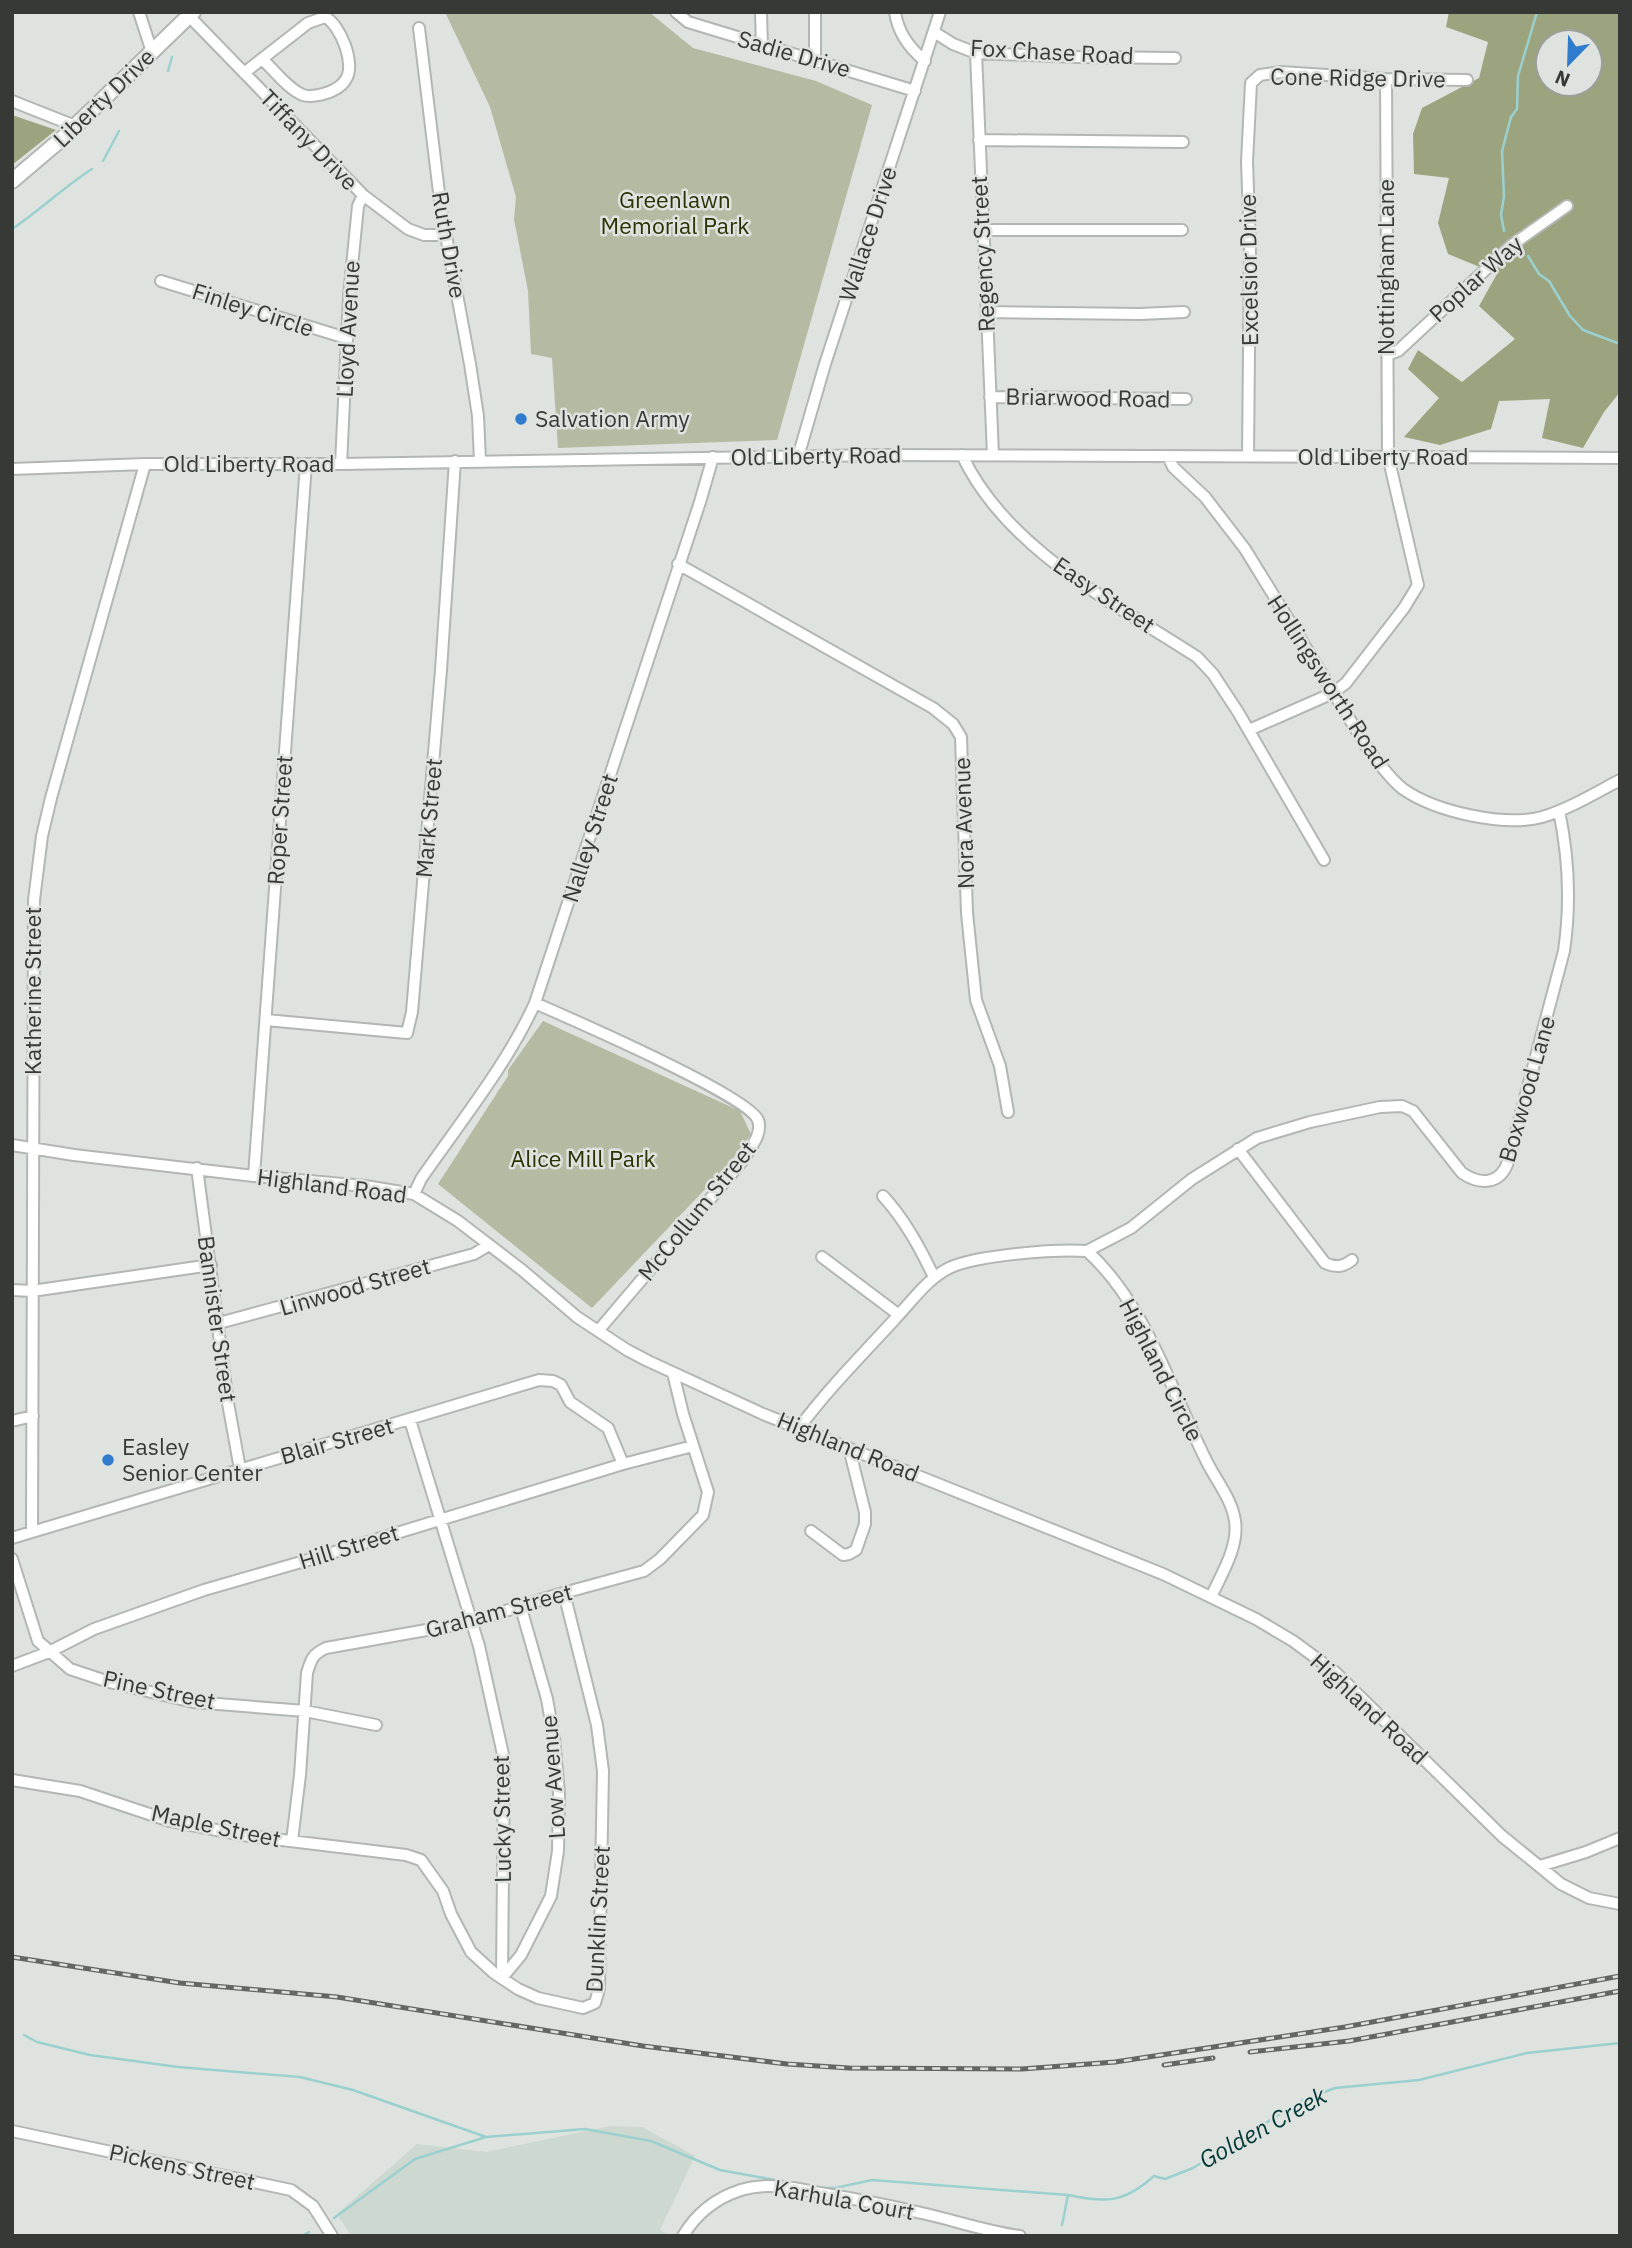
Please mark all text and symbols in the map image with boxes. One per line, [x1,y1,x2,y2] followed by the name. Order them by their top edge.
[734,23,854,83] street label: Sadie Drive
[1534,28,1604,98] north arrow
[970,32,1135,70] street label: Fox Chase Road
[46,41,161,153] street label: Liberty Drive
[1270,60,1446,94] street label: Cone Ridge Drive
[1551,65,1573,92] text: N
[254,82,365,196] street label: Tiffany Drive
[831,162,903,305] street label: Wallace Drive
[963,175,1001,333] street label: Regency Street
[1370,179,1400,355] street label: Nottingham Lane
[601,184,749,240] park label: Greenlawn Memorial Park
[426,189,474,300] street label: Ruth Drive
[1232,194,1264,346] street label: Excelsior Drive
[1422,228,1529,328] street label: Poplar Way
[328,260,366,398] street label: Lloyd Avenue
[189,275,318,343] street label: Finley Circle
[1005,381,1171,413] street label: Briarwood Road
[535,403,690,433] place label: Salvation Army
[513,411,529,427] marker: Salvation Army
[730,439,902,471] street label: Old Liberty Road
[1298,441,1468,471] street label: Old Liberty Road
[164,448,334,478] street label: Old Liberty Road
[1048,549,1161,639] street label: Easy Street
[1261,589,1396,774] street label: Hollingsworth Road
[259,754,299,886] street label: Roper Street
[408,757,448,879] street label: Mark Street
[946,757,980,890] street label: Nora Avenue
[554,770,624,906] street label: Nalley Street
[17,907,47,1075] street label: Katherine Street
[1491,1012,1561,1165] street label: Boxwood Lane
[631,1134,762,1286] street label: McCollum Street
[510,1143,656,1173] park label: Alice Mill Park
[256,1161,409,1209] street label: Highland Road
[191,1234,245,1404] street label: Bannister Street
[276,1250,434,1322] street label: Linwood Street
[1113,1293,1211,1446] street label: Highland Circle
[773,1404,924,1488] street label: Highland Road
[277,1410,397,1470] street label: Blair Street
[122,1431,263,1487] place label: Easley Senior Center
[100,1452,116,1468] marker: Easley Senior Center
[295,1517,402,1575] street label: Hill Street
[422,1576,575,1644] street label: Graham Street
[1304,1646,1435,1771] street label: Highland Road
[100,1663,218,1716] street label: Pine Street
[533,1714,571,1840] street label: Low Avenue
[485,1755,517,1883] street label: Lucky Street
[149,1797,284,1853] street label: Maple Street
[578,1845,616,1993] street label: Dunklin Street
[1193,2079,1332,2175] water label: Golden Creek
[107,2136,258,2196] street label: Pickens Street
[772,2172,917,2226] street label: Karhula Court

